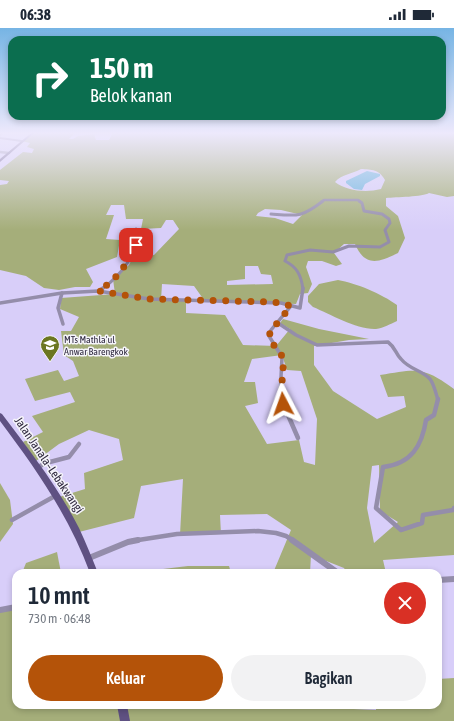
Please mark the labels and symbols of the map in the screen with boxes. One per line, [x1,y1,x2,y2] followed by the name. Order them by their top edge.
[119,228,153,262] pin
[39,334,61,362] school or university icon: MTs Mathla'ul Anwar Barengkok
[64,334,129,357] place label: MTs Mathla'ul Anwar Barengkok
[262,383,304,425] position arrow
[12,414,86,516] street label: Jalan Janala–Lebakwangi

